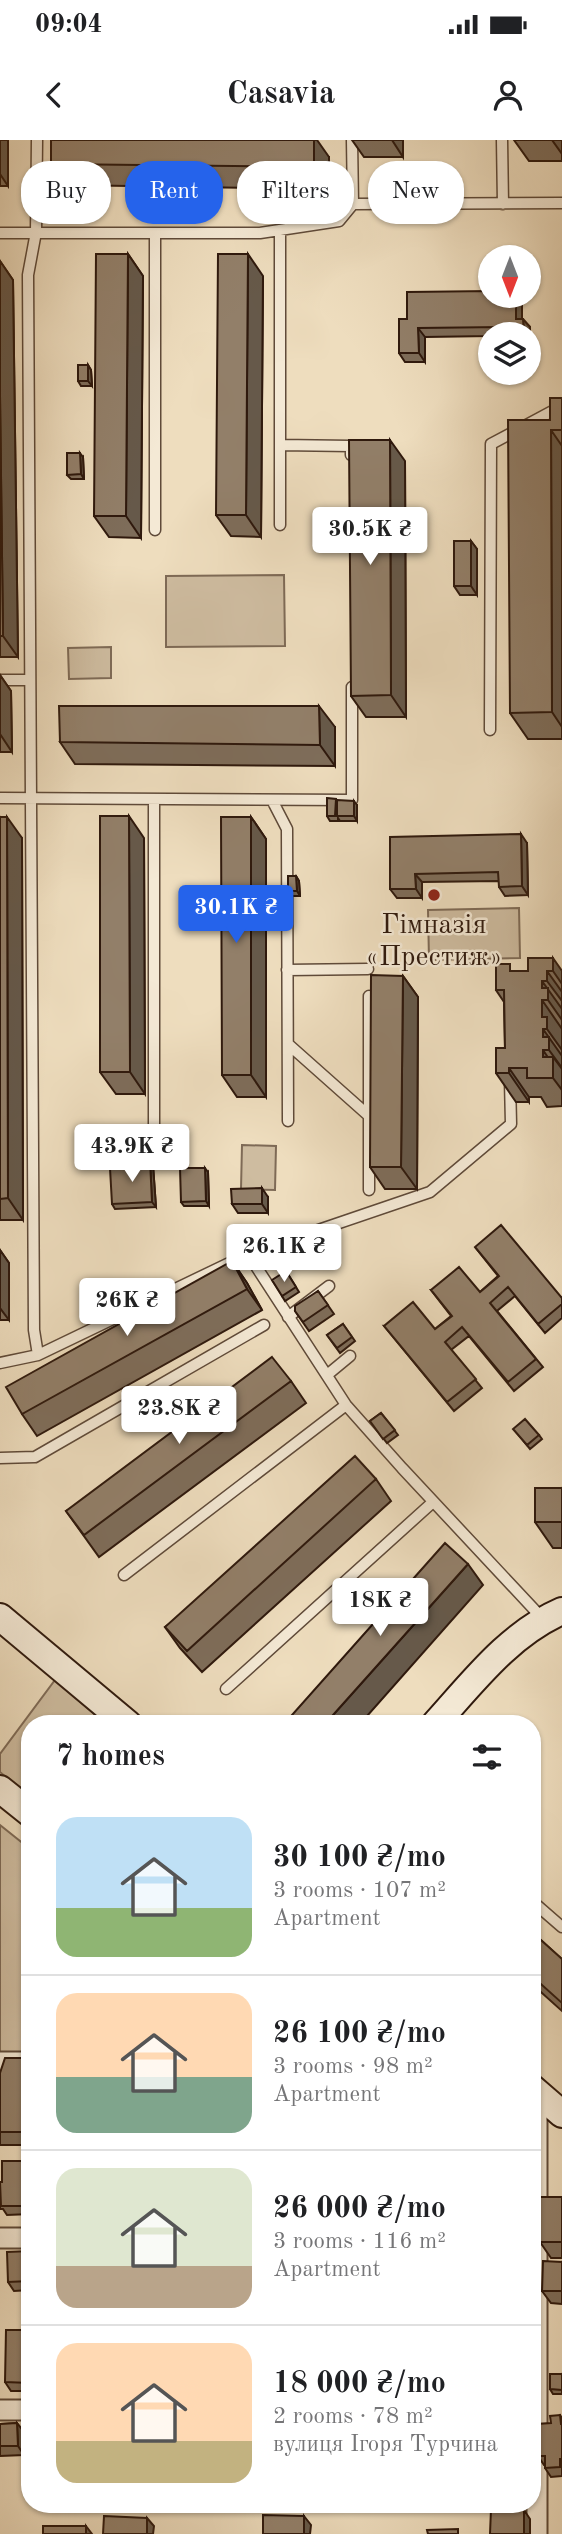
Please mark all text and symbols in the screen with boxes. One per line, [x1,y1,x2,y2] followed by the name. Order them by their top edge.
[35,12,103,38] text: 09:04
[35,76,73,114] icon: back
[489,76,527,114] icon: person
[227,79,335,111] text: Casavia
[21,161,111,224] chip: Buy
[125,161,223,224] chip: Rent
[237,161,354,224] chip: Filters
[368,161,464,224] chip: New
[478,245,541,308] north arrow
[478,245,541,385] map controls
[478,322,541,385] button: layers
[305,508,435,567] pin: 30.5K ₴
[328,518,412,541] text: 30.5K ₴
[171,886,301,945] pin: 30.1K ₴
[426,887,442,903] marker: Гімназія «Престиж»
[194,896,278,919] text: 30.1K ₴
[366,912,502,972] place label: Гімназія «Престиж»
[67,1124,197,1184] pin: 43.9K ₴
[90,1135,174,1158] text: 43.9K ₴
[219,1224,349,1284] pin: 26.1K ₴
[242,1235,326,1258] text: 26.1K ₴
[78,1278,176,1338] pin: 26K ₴
[95,1289,159,1312] text: 26K ₴
[114,1386,244,1446] pin: 23.8K ₴
[137,1397,221,1420] text: 23.8K ₴
[331,1578,429,1638] pin: 18K ₴
[348,1589,412,1612] text: 18K ₴
[468,1738,506,1776] icon: filters
[56,1742,165,1772] text: 7 homes
[273,1843,446,1873] text: 30 100 ₴/mo
[112,1845,196,1929] icon: home
[273,1879,446,1902] text: 3 rooms · 107 m²
[273,1907,381,1930] text: Apartment
[273,2019,446,2049] text: 26 100 ₴/mo
[112,2021,196,2105] icon: home
[273,2055,433,2078] text: 3 rooms · 98 m²
[273,2083,381,2106] text: Apartment
[273,2194,446,2224] text: 26 000 ₴/mo
[112,2196,196,2280] icon: home
[273,2230,446,2253] text: 3 rooms · 116 m²
[273,2258,381,2281] text: Apartment
[273,2369,446,2399] text: 18 000 ₴/mo
[112,2371,196,2455] icon: home
[273,2405,433,2428] text: 2 rooms · 78 m²
[273,2433,498,2456] text: вулиця Ігоря Турчина

